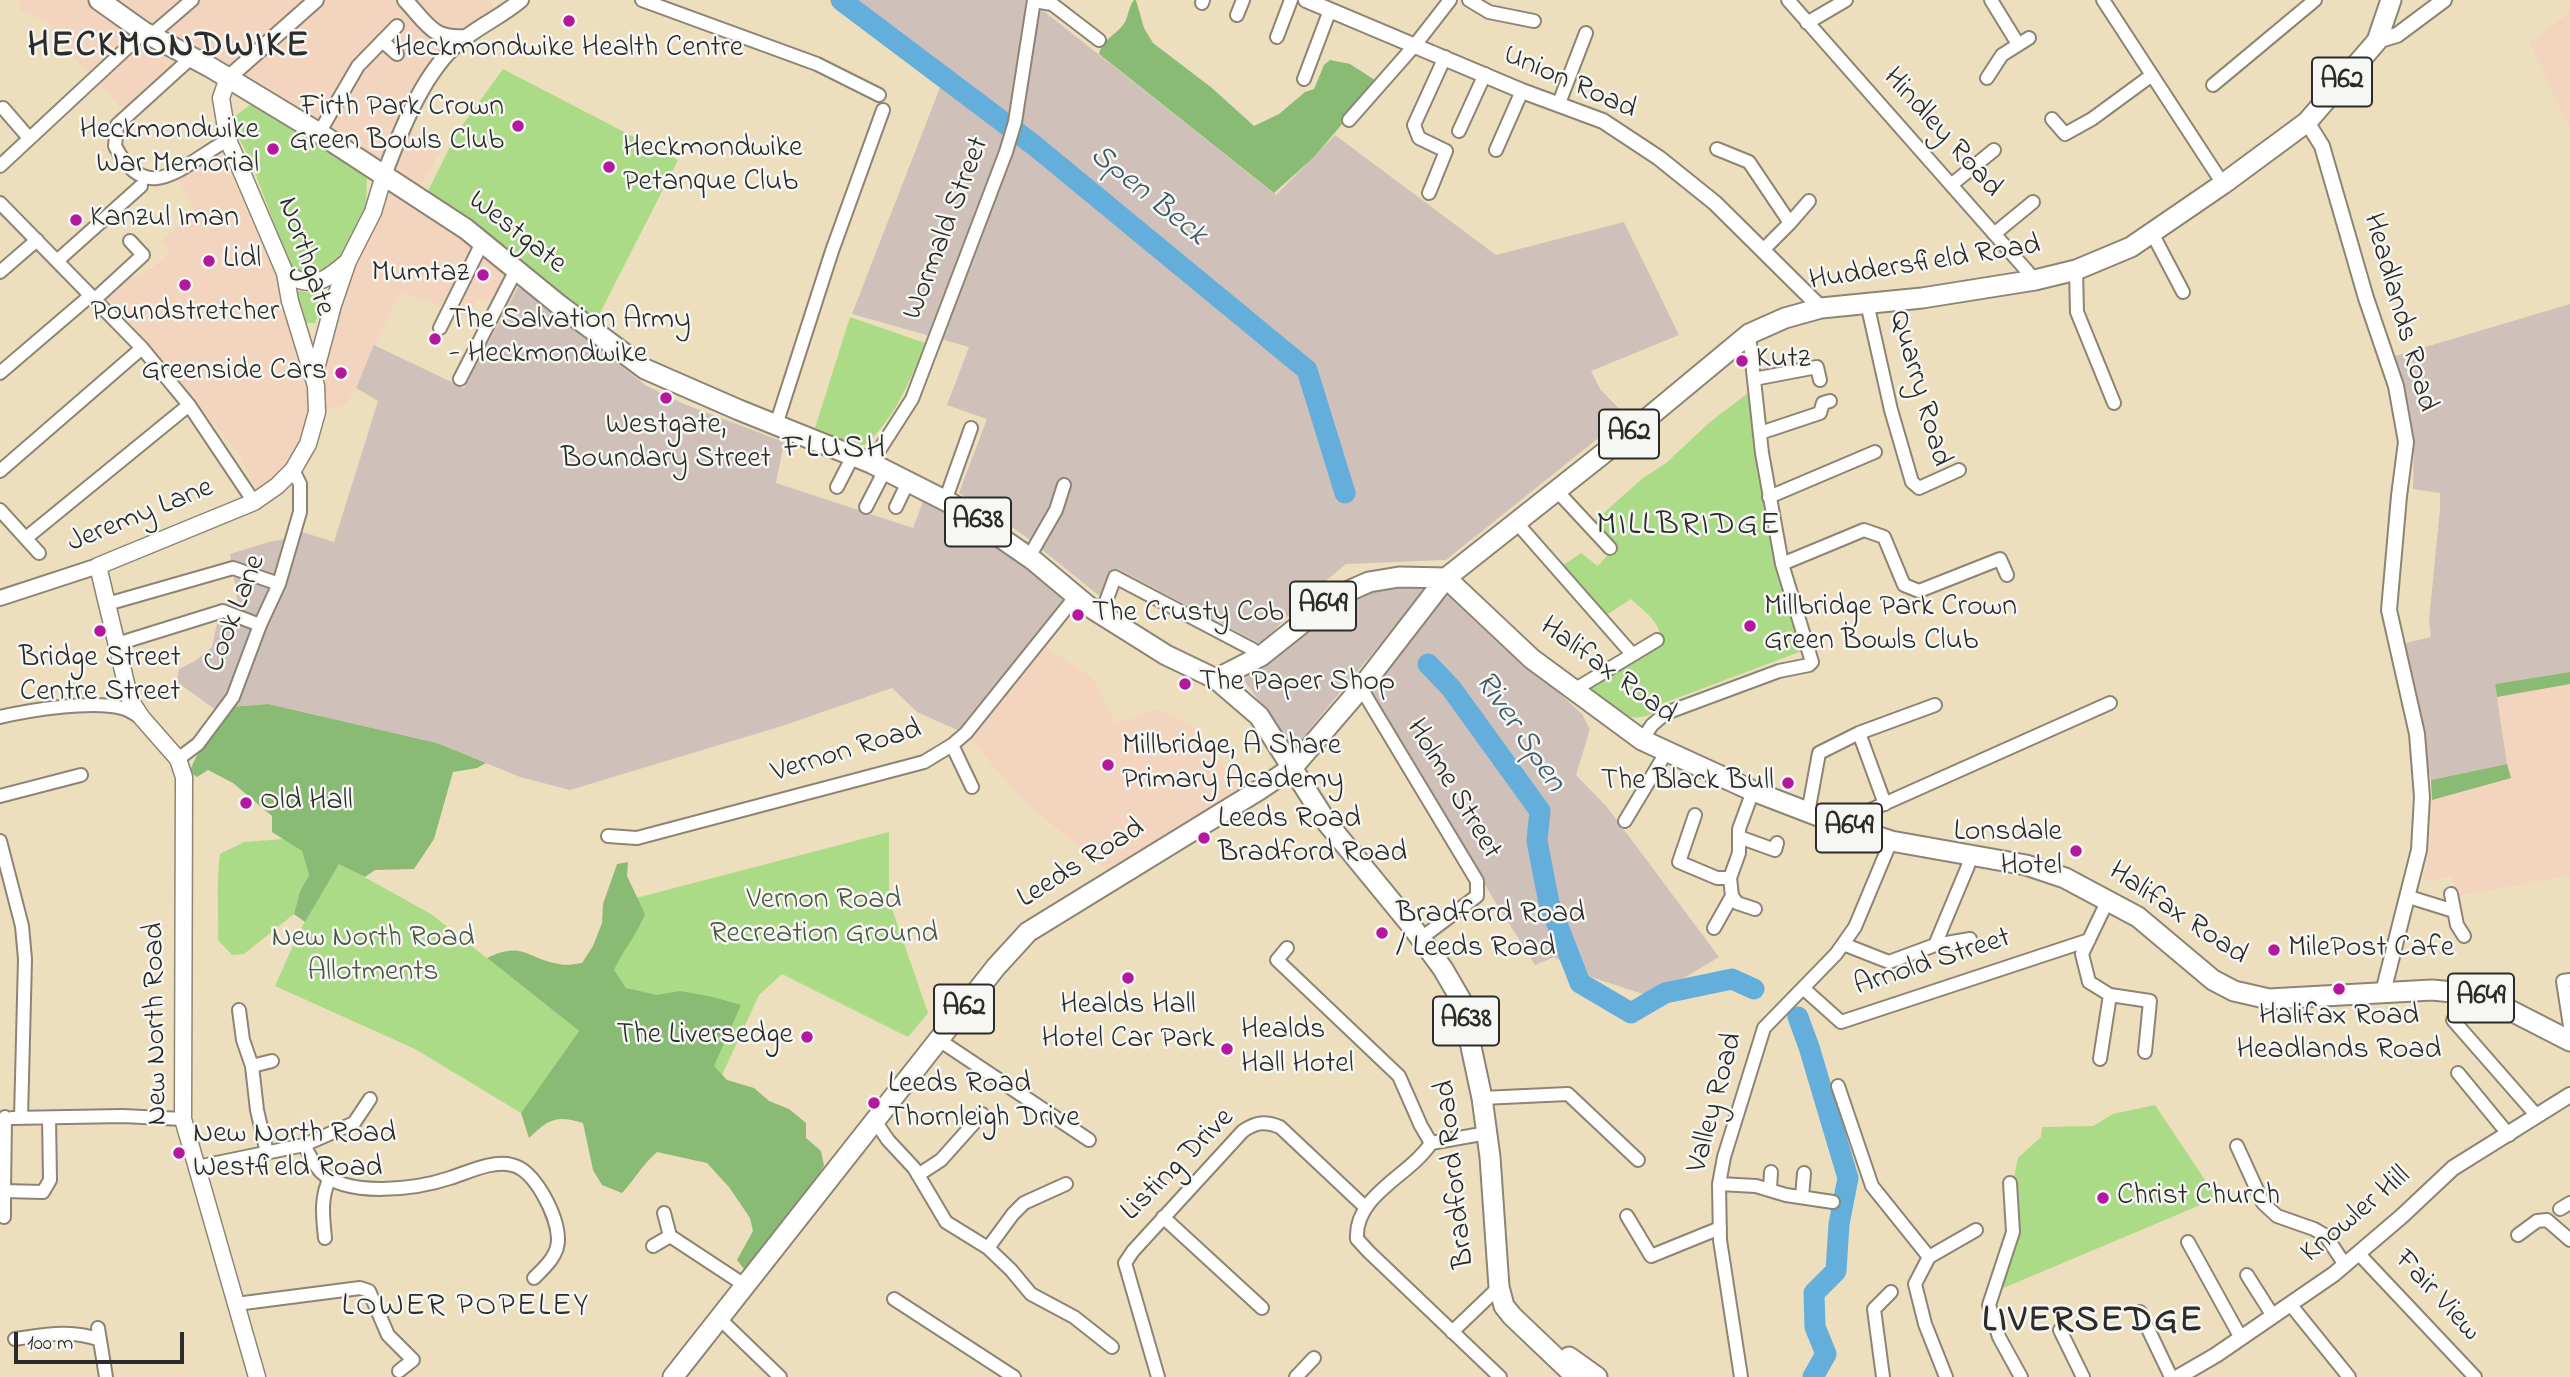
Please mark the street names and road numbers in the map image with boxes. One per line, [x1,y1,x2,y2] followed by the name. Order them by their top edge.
[1497,39,1641,129] street label: Union Road
[2312,57,2372,106] road number: A62
[1873,62,2009,206] street label: Hindley Road
[897,133,999,325] street label: Wormald Street
[460,184,572,284] street label: Westgate
[267,193,341,321] street label: Northgate
[2352,210,2444,416] street label: Headlands Road
[1807,229,2043,301] street label: Huddersfield Road
[1879,307,1957,471] street label: Quarry Road
[1599,410,1659,458] road number: A62
[63,472,219,562] street label: Jeremy Lane
[945,498,1011,546] road number: A638
[198,550,276,678] street label: Cook Lane
[1290,582,1356,630] road number: A649
[1532,610,1682,734] street label: Halifax Road
[768,713,926,793] street label: Vernon Road
[1396,713,1508,867] street label: Holme Street
[1816,804,1882,852] road number: A649
[1012,812,1152,918] street label: Leeds Road
[2100,855,2254,975] street label: Halifax Road
[138,922,178,1126] street label: New North Road
[1850,922,2016,1006] street label: Arnold Street
[2448,974,2514,1023] road number: A649
[934,984,994,1034] road number: A62
[1433,996,1499,1046] road number: A638
[1681,1029,1753,1177] street label: Valley Road
[1429,1078,1485,1270] street label: Bradford Road
[1115,1102,1243,1230] street label: Listing Drive
[2295,1160,2419,1272] street label: Knowler Hill
[2385,1244,2487,1350] street label: Fair View

